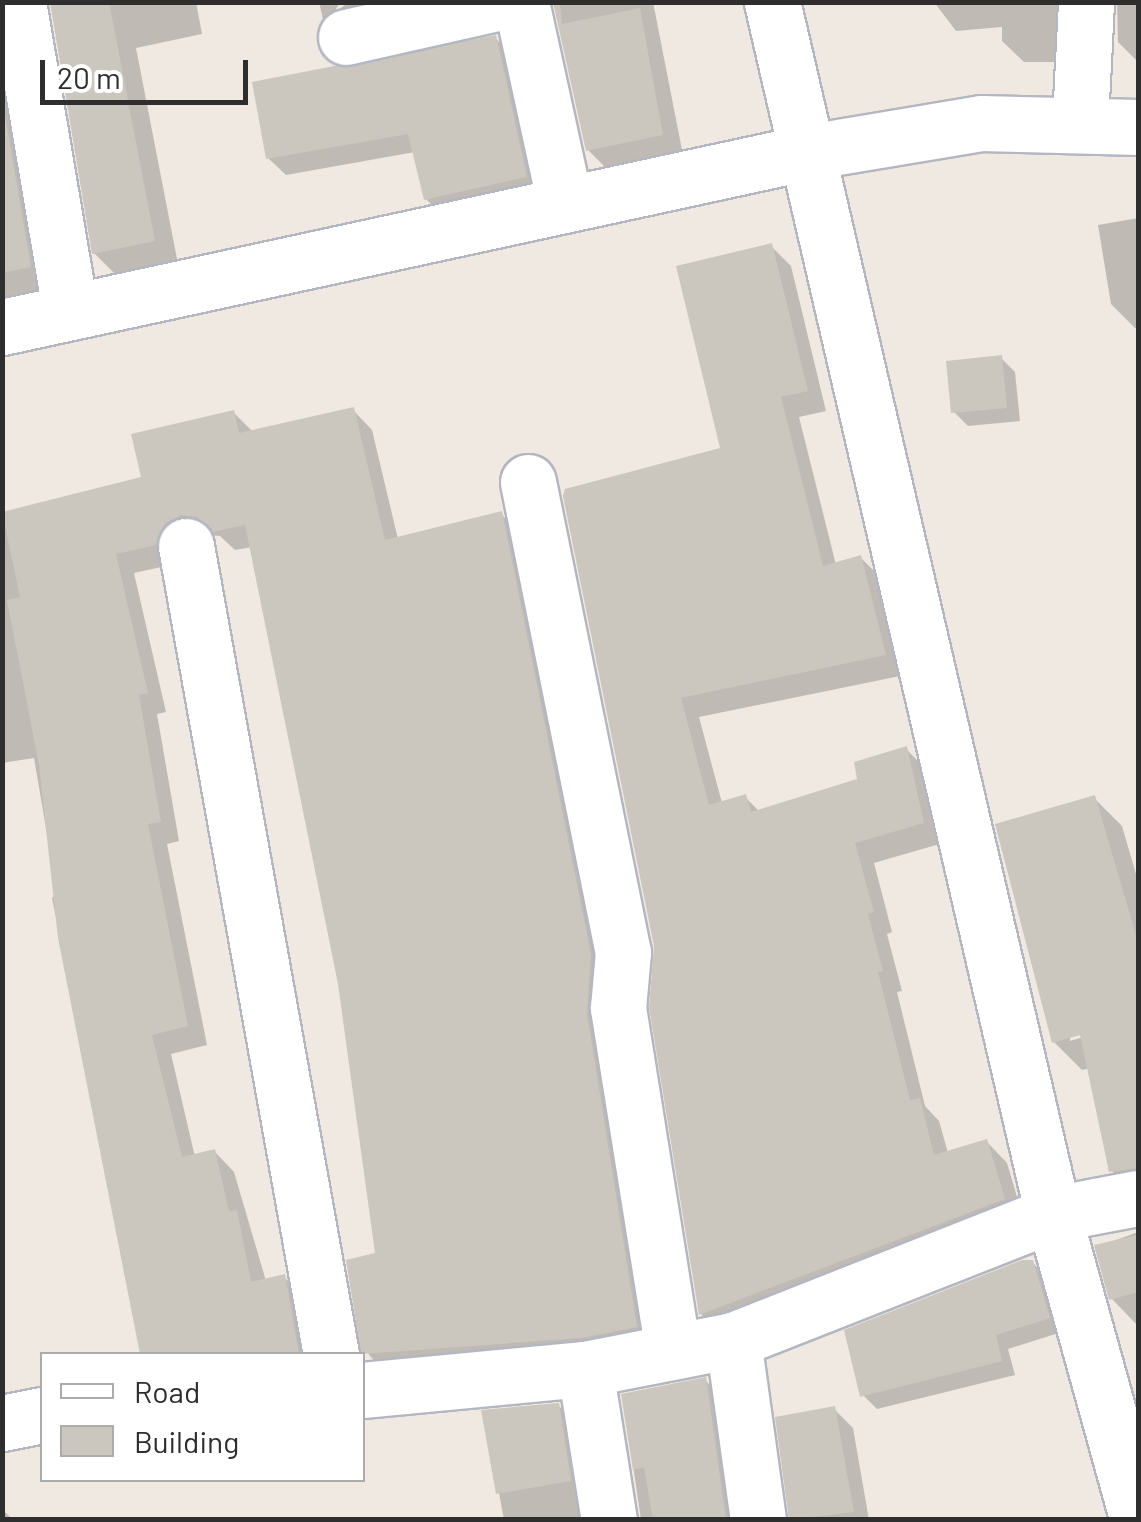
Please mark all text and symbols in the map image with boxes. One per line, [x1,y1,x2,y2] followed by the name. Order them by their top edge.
[45,40,252,102] scale bar
[57,59,121,95] text: 20 m
[40,1352,365,1482] legend
[134,1373,200,1409] text: Road
[134,1423,239,1459] text: Building

